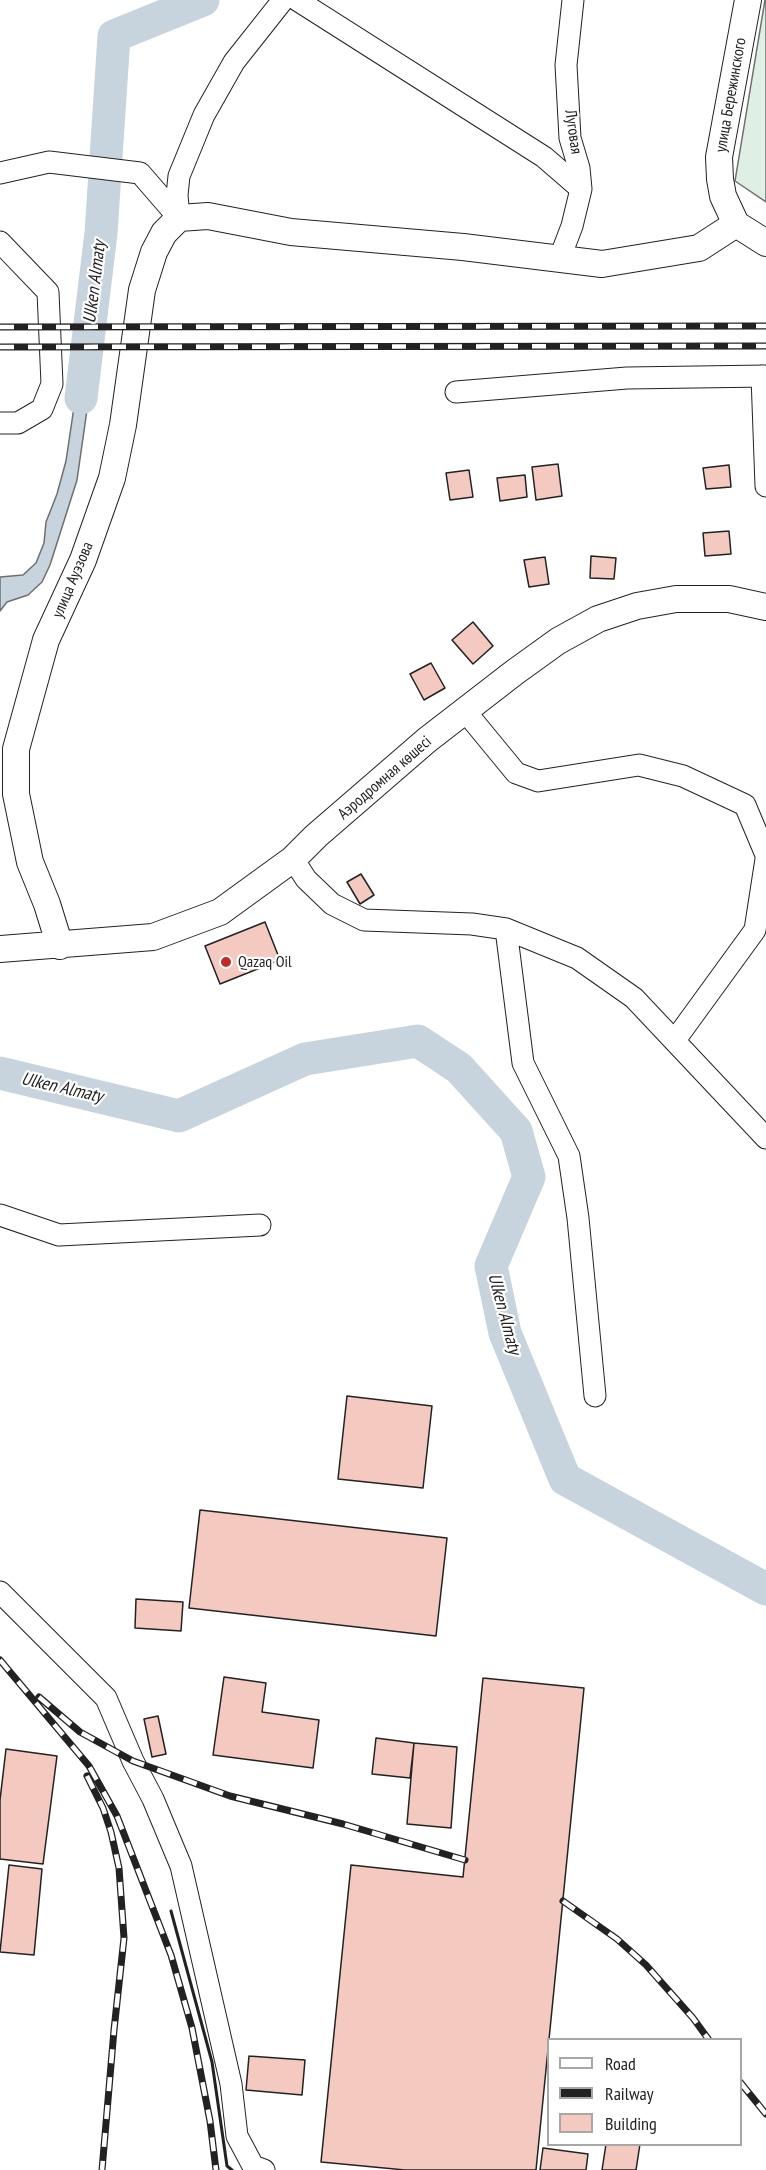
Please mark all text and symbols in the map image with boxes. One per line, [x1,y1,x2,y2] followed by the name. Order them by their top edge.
[711,36,751,154] street label: улица Бережинского
[560,109,586,155] street label: Луговая
[79,240,111,324] water label: Ulken Almaty
[48,539,98,621] street label: улица Ауэзова
[334,732,436,824] street label: Аэродромная көшесі
[238,952,292,972] place label: Qazaq Oil
[219,955,233,969] marker: Qazaq Oil
[19,1068,105,1108] water label: Ulken Almaty
[483,1271,525,1357] water label: Ulken Almaty
[547,2038,742,2146] legend
[605,2052,636,2075] text: Road
[605,2082,654,2105] text: Railway
[605,2112,657,2135] text: Building

